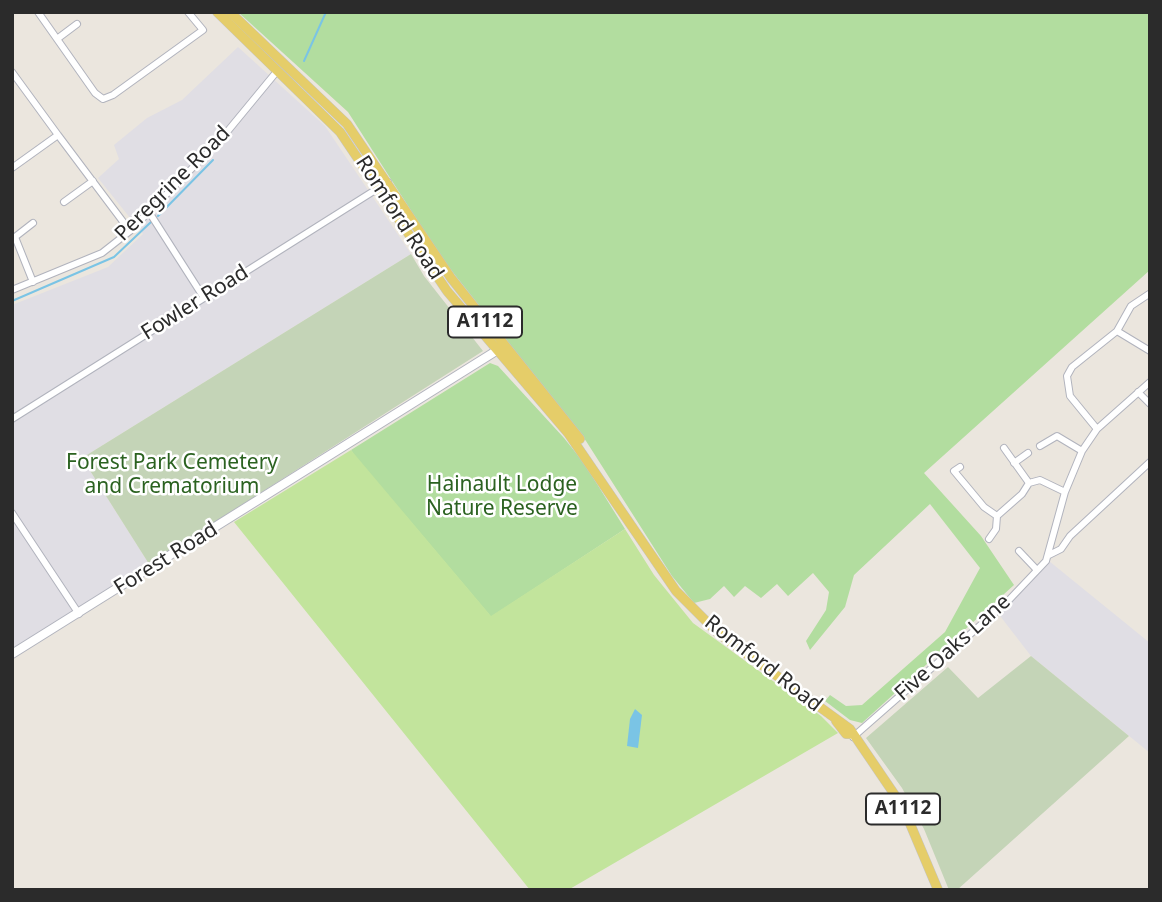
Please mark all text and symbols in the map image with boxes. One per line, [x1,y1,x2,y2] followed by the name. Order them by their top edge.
[110,121,236,247] street label: Peregrine Road
[350,151,448,285] street label: Romford Road
[137,260,253,346] street label: Fowler Road
[448,306,522,338] road number: A1112
[66,450,278,500] park label: Forest Park Cemetery and Crematorium
[426,472,578,522] park label: Hainault Lodge Nature Reserve
[110,517,222,601] street label: Forest Road
[890,590,1016,706] street label: Five Oaks Lane
[699,610,827,718] street label: Romford Road
[866,794,940,824] road number: A1112

